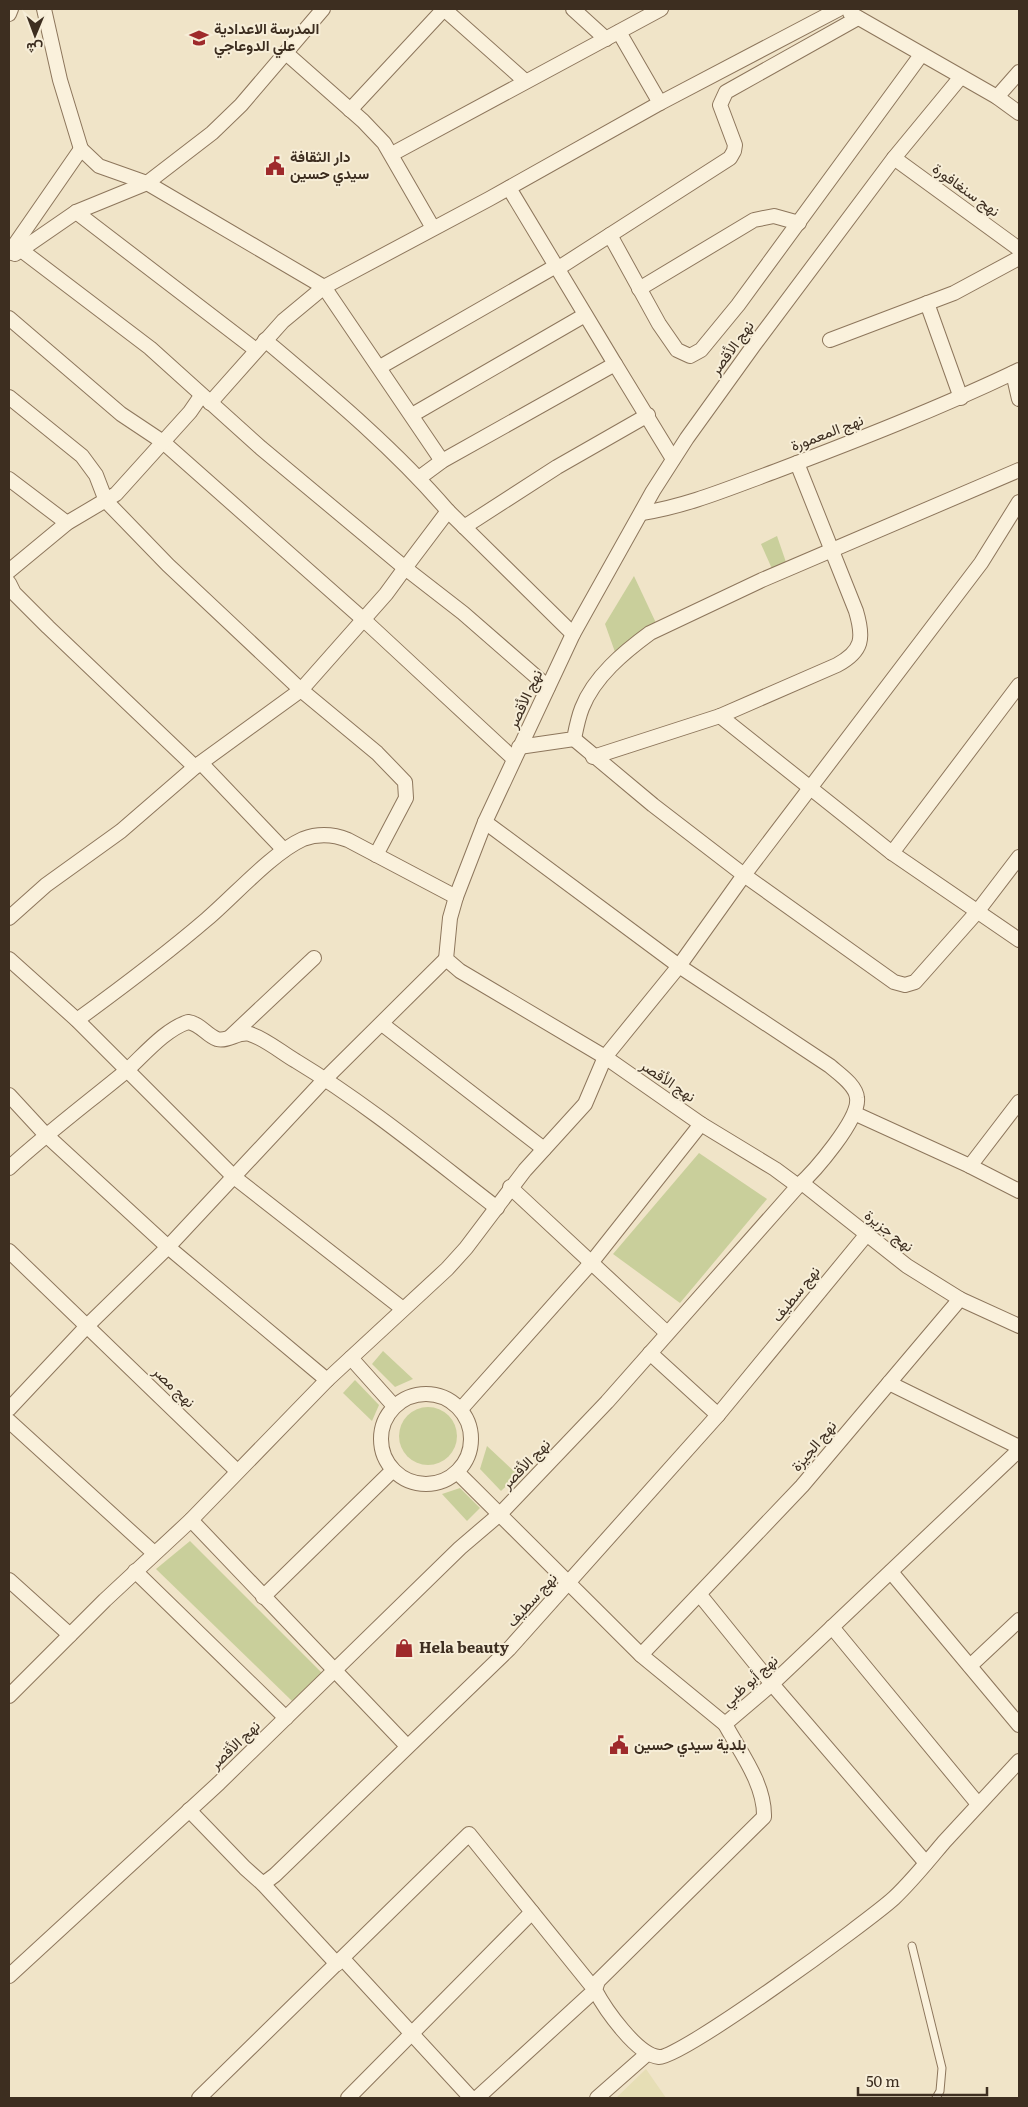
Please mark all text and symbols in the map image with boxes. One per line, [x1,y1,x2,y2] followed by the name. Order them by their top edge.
[10,10,60,60] north arrow
[214,16,319,59] place label: المدرسة الاعدادية علي الدوعاجي
[188,27,210,49] school or university icon: المدرسة الاعدادية علي الدوعاجي
[26,39,43,59] text: ش
[290,144,369,187] place label: دار الثقافة سيدي حسين
[264,155,286,177] public building icon: دار الثقافة سيدي حسين
[928,156,1006,222] street label: نهج سنغافورة
[702,315,759,381] street label: نهج الأقصر
[787,407,867,457] street label: نهج المعمورة
[500,665,548,733] street label: نهج الأقصر
[635,1052,701,1108] street label: نهج الأقصر
[859,1203,920,1257] street label: نهج جزيرة
[765,1260,825,1327] street label: نهج سطيف
[147,1359,202,1413] street label: نهج مصر
[785,1414,842,1476] street label: نهج الجيزة
[494,1432,556,1495] street label: نهج الأقصر
[500,1567,562,1632] street label: نهج سطيف
[419,1635,510,1658] place label: Hela beauty
[393,1637,415,1659] shop icon: Hela beauty
[716,1648,784,1714] street label: نهج أبو ظبي
[203,1714,265,1775] street label: نهج الأقصر
[634,1732,746,1758] place label: بلدية سيدي حسين
[608,1734,630,1756] public building icon: بلدية سيدي حسين
[858,2064,987,2096] scale bar
[866,2069,900,2092] text: 50 m

